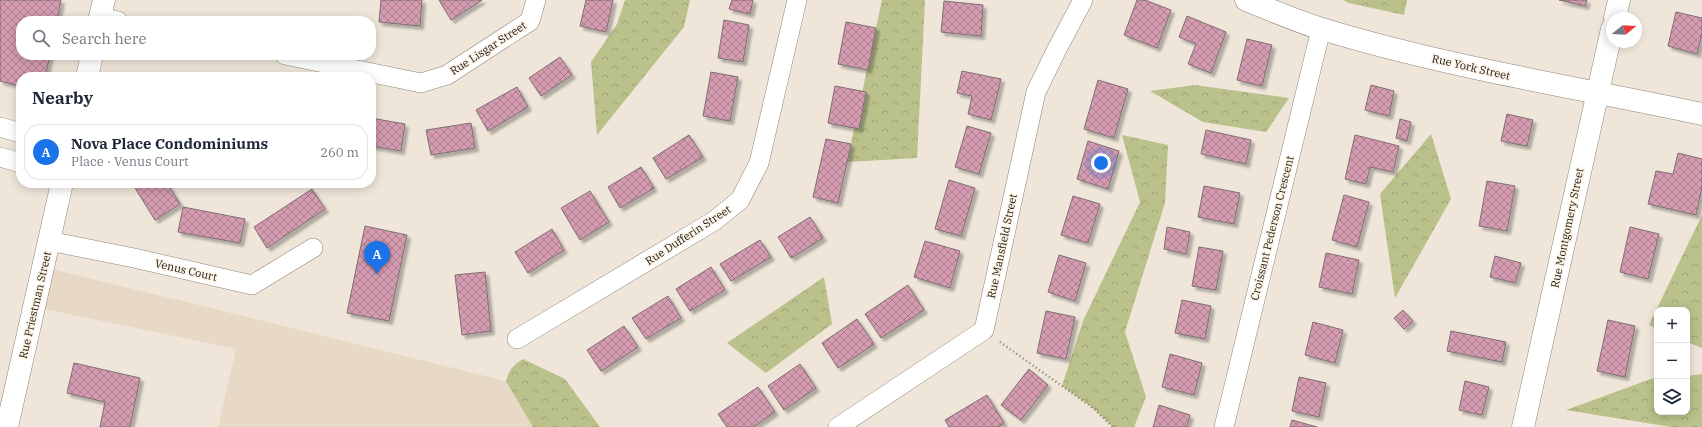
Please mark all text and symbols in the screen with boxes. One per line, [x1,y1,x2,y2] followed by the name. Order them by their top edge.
[1606,12,1642,48] north arrow
[16,16,376,60] search box
[447,18,529,78] street label: Rue Lisgar Street
[30,27,52,49] icon: search
[62,29,147,48] text: Search here
[1431,51,1512,83] street label: Rue York Street
[32,87,93,109] text: Nearby
[71,134,268,153] text: Nova Place Condominiums
[41,144,51,161] text: A
[320,144,359,161] text: 260 m
[71,153,189,170] text: Place · Venus Court
[1091,153,1111,173] your location
[1247,154,1297,302] street label: Croissant Pederson Crescent
[1547,167,1587,289] street label: Rue Montgomery Street
[984,192,1020,300] street label: Rue Mansfield Street
[643,202,734,268] street label: Rue Dufferin Street
[364,241,390,274] pin: A
[16,250,54,360] street label: Rue Priestman Street
[154,256,219,284] street label: Venus Court
[1654,307,1690,415] map controls
[1654,307,1690,343] button: +
[1654,343,1690,379] button: −
[1654,379,1690,415] button: layers

